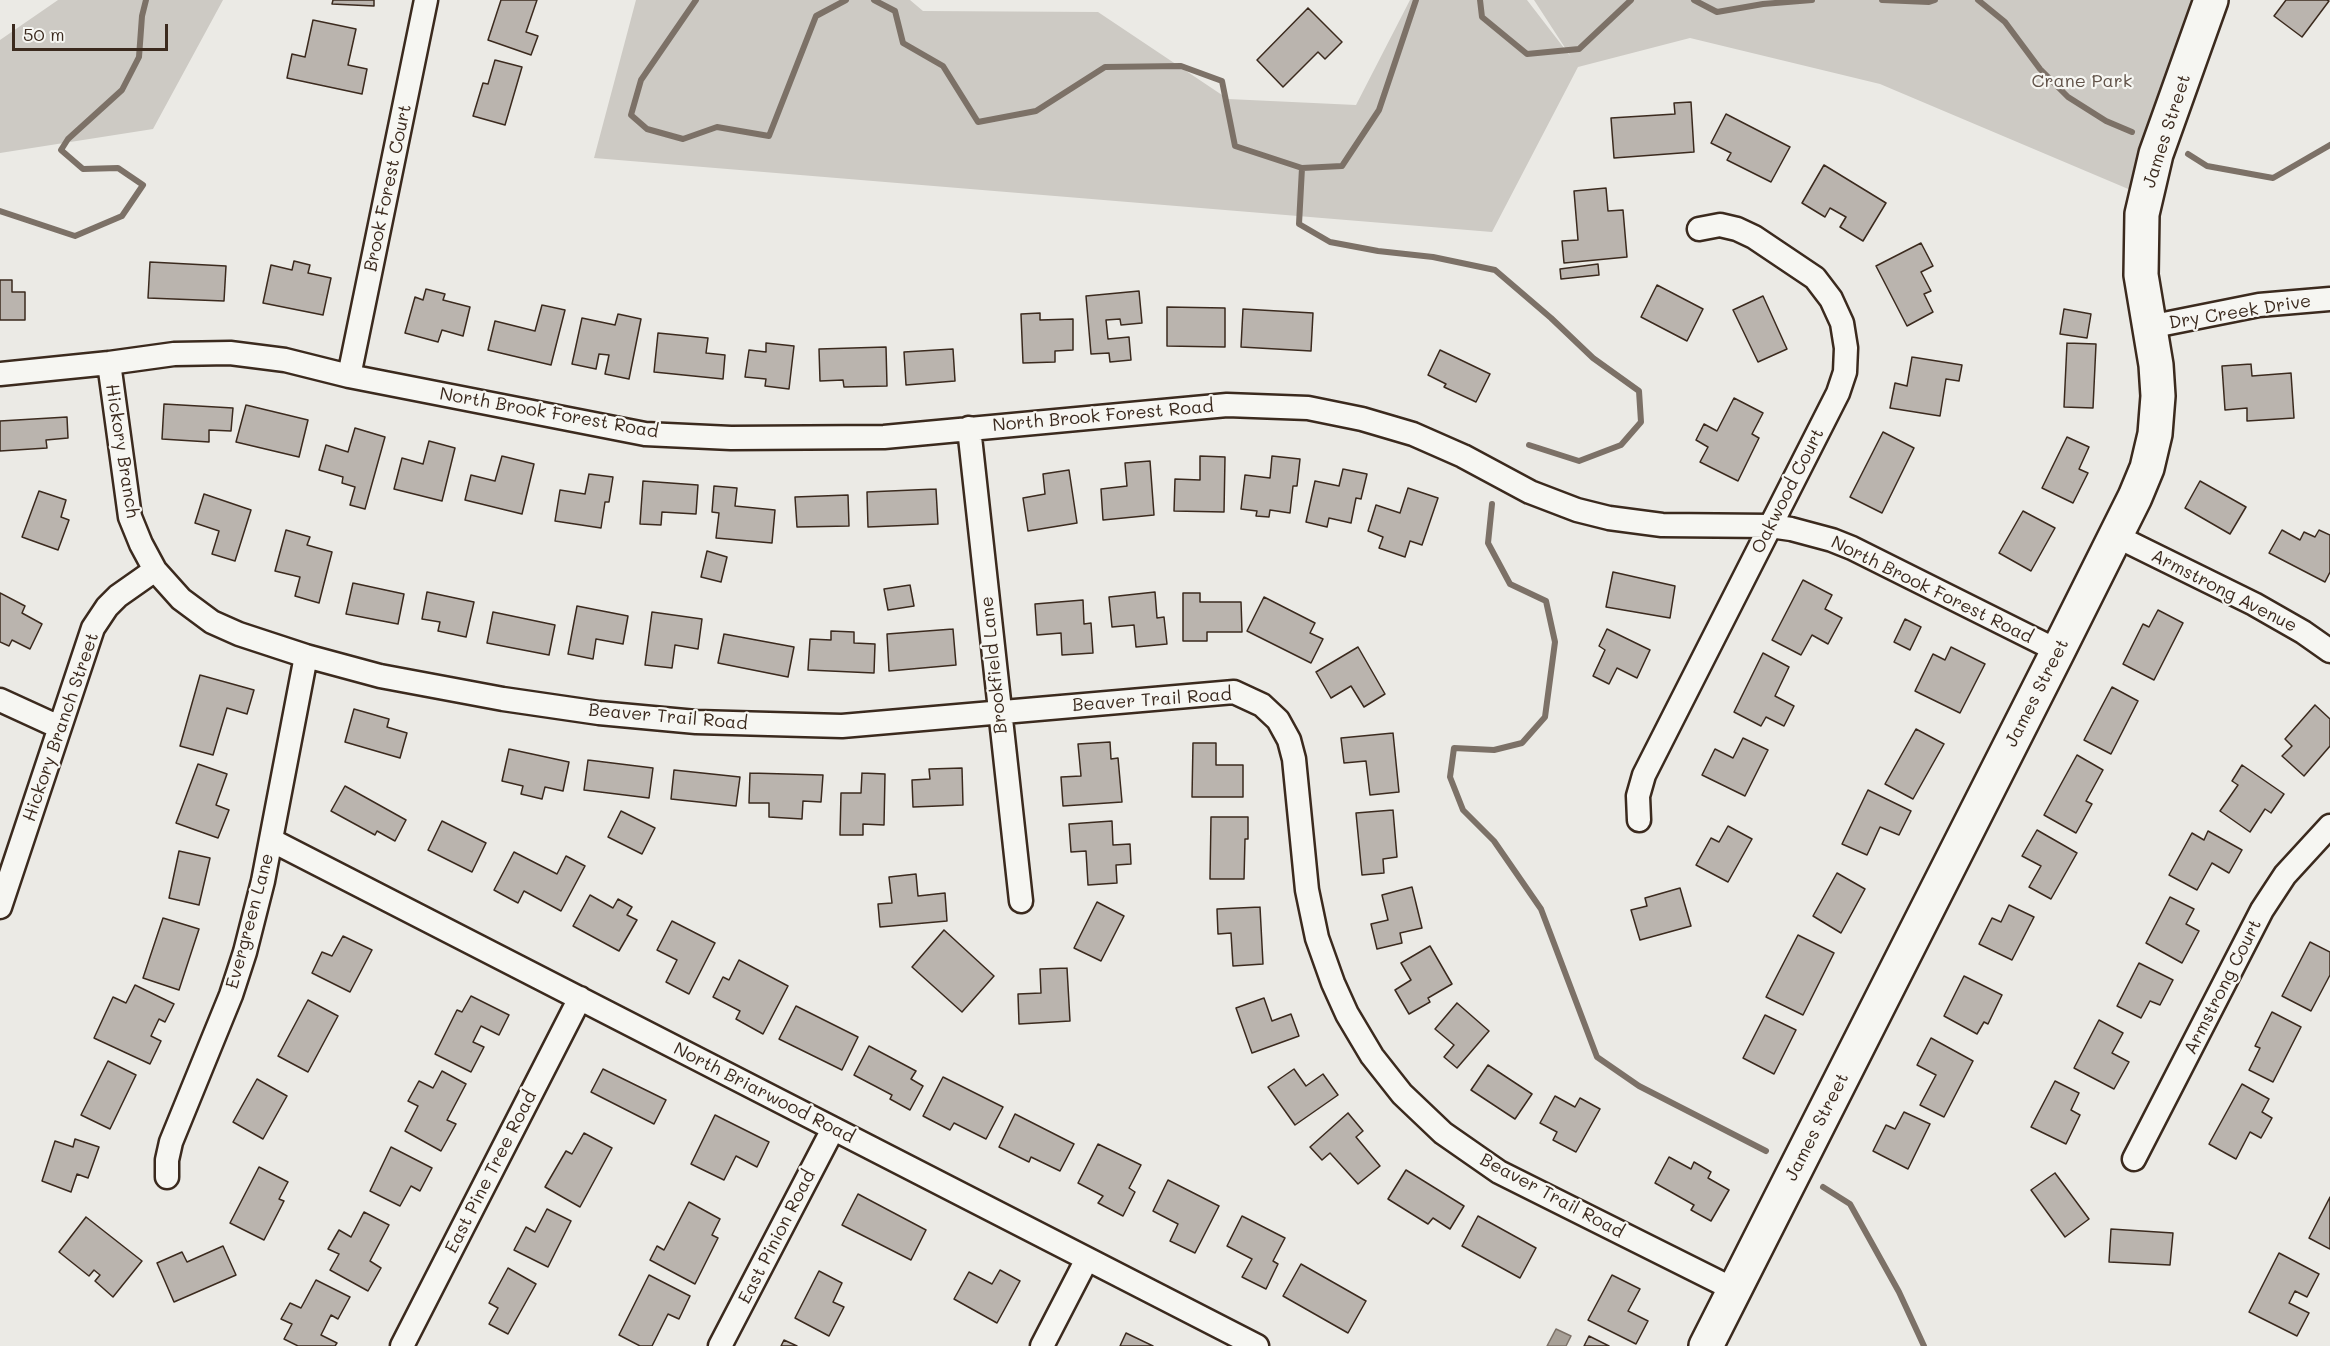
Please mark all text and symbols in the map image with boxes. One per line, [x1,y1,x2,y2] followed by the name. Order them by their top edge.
[15,12,171,50] scale bar
[23,22,65,46] text: 50 m
[2032,70,2132,92] park label: Crane Park
[2138,71,2196,191] street label: James Street
[360,102,416,274] street label: Brook Forest Court
[2167,290,2313,334] street label: Dry Creek Drive
[101,382,143,520] street label: Hickory Branch
[438,383,660,443] street label: North Brook Forest Road
[992,396,1214,436] street label: North Brook Forest Road
[1747,425,1829,557] street label: Oakwood Court
[1828,532,2036,648] street label: North Brook Forest Road
[2148,545,2300,637] street label: Armstrong Avenue
[976,595,1012,735] street label: Brookfield Lane
[18,630,104,824] street label: Hickory Branch Street
[2001,635,2073,751] street label: James Street
[1071,684,1233,716] street label: Beaver Trail Road
[587,699,749,735] street label: Beaver Trail Road
[222,851,278,991] street label: Evergreen Lane
[2180,916,2266,1058] street label: Armstrong Court
[670,1038,858,1148] street label: North Briarwood Road
[1781,1069,1853,1185] street label: James Street
[441,1087,541,1257] street label: East Pine Tree Road
[1476,1149,1628,1243] street label: Beaver Trail Road
[734,1167,820,1307] street label: East Pinion Road

